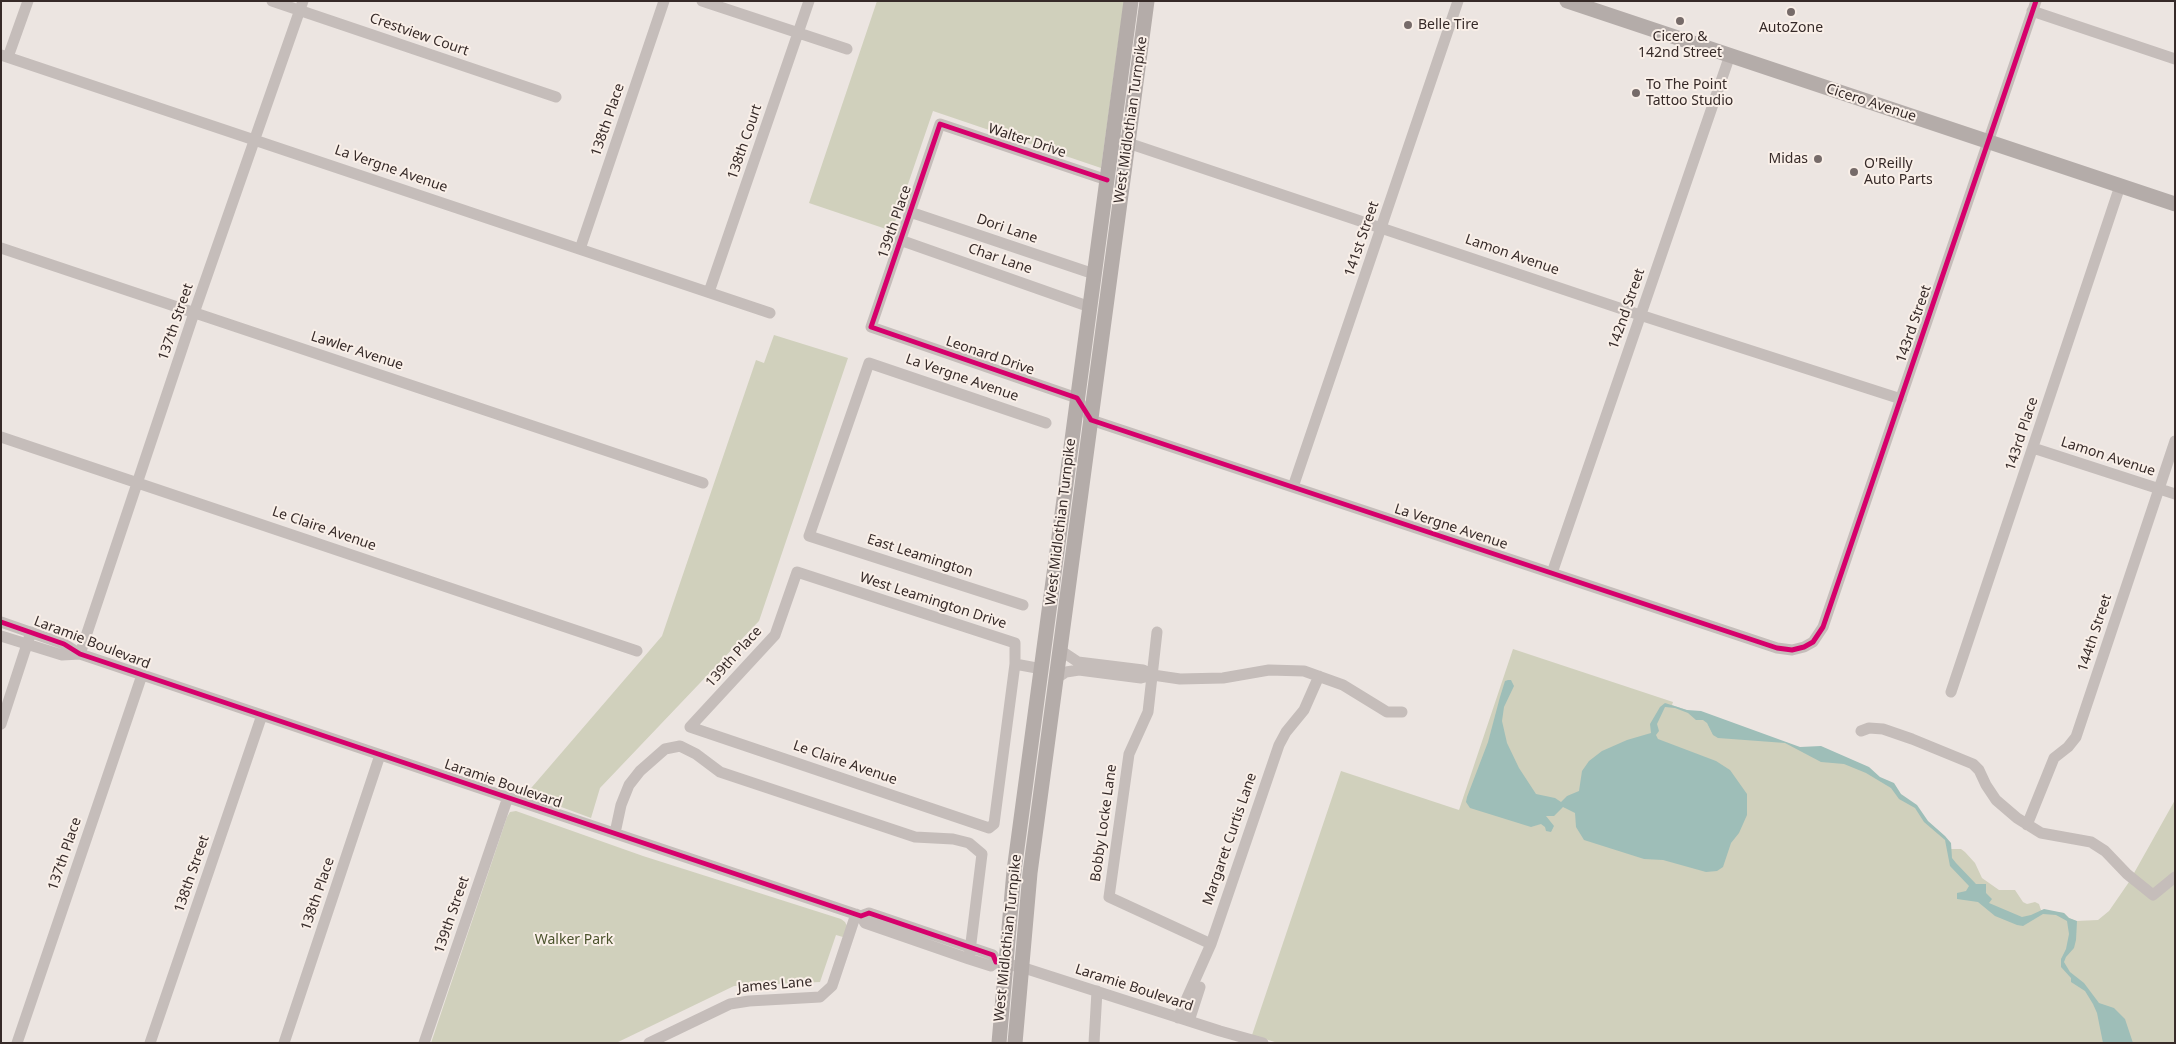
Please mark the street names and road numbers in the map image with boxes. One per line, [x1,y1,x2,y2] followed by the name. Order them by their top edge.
[367,10,471,60] street label: Crestview Court
[1111,36,1151,204] street label: West Midlothian Turnpike
[588,81,628,159] street label: 138th Place
[1824,81,1918,125] street label: Cicero Avenue
[724,102,766,182] street label: 138th Court
[986,120,1068,162] street label: Walter Drive
[332,142,450,196] street label: La Vergne Avenue
[875,183,915,261] street label: 139th Place
[1341,199,1383,279] street label: 141st Street
[974,211,1040,247] street label: Dori Lane
[1463,231,1561,279] street label: Lamon Avenue
[966,240,1034,278] street label: Char Lane
[1605,267,1649,351] street label: 142nd Street
[155,281,197,363] street label: 137th Street
[1893,283,1935,365] street label: 143rd Street
[309,328,405,374] street label: Lawler Avenue
[943,333,1037,379] street label: Leonard Drive
[903,351,1021,405] street label: La Vergne Avenue
[2002,395,2042,473] street label: 143rd Place
[2059,434,2157,480] street label: Lamon Avenue
[1042,437,1080,607] street label: West Midlothian Turnpike
[1392,501,1510,553] street label: La Vergne Avenue
[270,503,378,555] street label: Le Claire Avenue
[865,531,975,581] street label: East Leamington
[857,569,1009,633] street label: West Leamington Drive
[2075,592,2115,674] street label: 144th Street
[31,613,153,673] street label: Laramie Boulevard
[702,623,766,691] street label: 139th Place
[791,737,899,789] street label: Le Claire Avenue
[442,756,564,812] street label: Laramie Boulevard
[1087,763,1121,883] street label: Bobby Locke Lane
[1199,771,1261,907] street label: Margaret Curtis Lane
[45,815,85,893] street label: 137th Place
[171,833,213,915] street label: 138th Street
[991,853,1025,1023] street label: West Midlothian Turnpike
[298,855,338,933] street label: 138th Place
[431,874,473,956] street label: 139th Street
[1073,961,1195,1015] street label: Laramie Boulevard
[737,973,813,997] street label: James Lane

